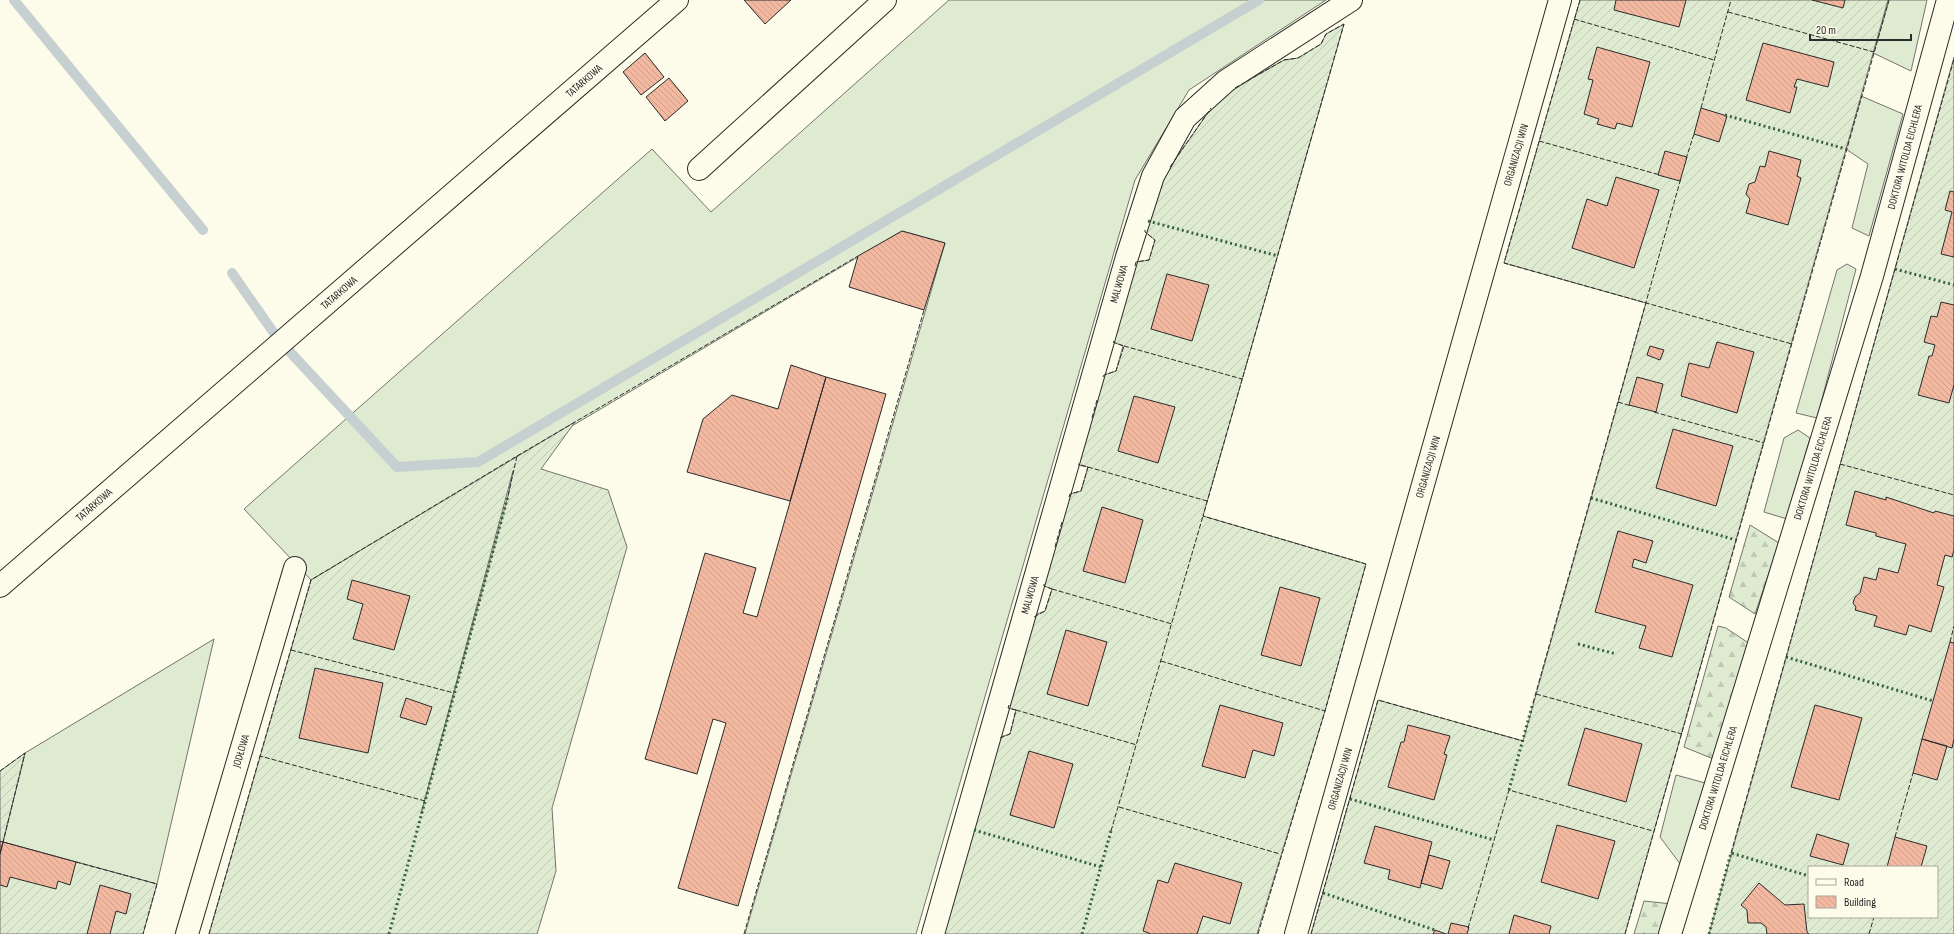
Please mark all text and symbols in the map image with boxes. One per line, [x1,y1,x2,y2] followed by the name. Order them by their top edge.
[1810,16,1911,42] scale bar
[1816,23,1836,38] text: 20 m
[563,62,605,100] street label: TATARKOWA
[1885,103,1925,211] street label: DOKTORA WITOLDA EICHLERA
[1501,122,1531,188] street label: ORGANIZACJI WIN
[1107,263,1131,305] street label: MALWOWA
[318,274,360,312] street label: TATARKOWA
[1791,414,1835,521] street label: DOKTORA WITOLDA EICHLERA
[1413,434,1443,500] street label: ORGANIZACJI WIN
[73,486,115,524] street label: TATARKOWA
[1018,574,1042,616] street label: MALWOWA
[1696,724,1740,831] street label: DOKTORA WITOLDA EICHLERA
[230,733,252,770] street label: JODŁOWA
[1325,746,1355,812] street label: ORGANIZACJI WIN
[1808,866,1938,918] legend
[1844,875,1864,890] text: Road
[1844,895,1876,910] text: Building

